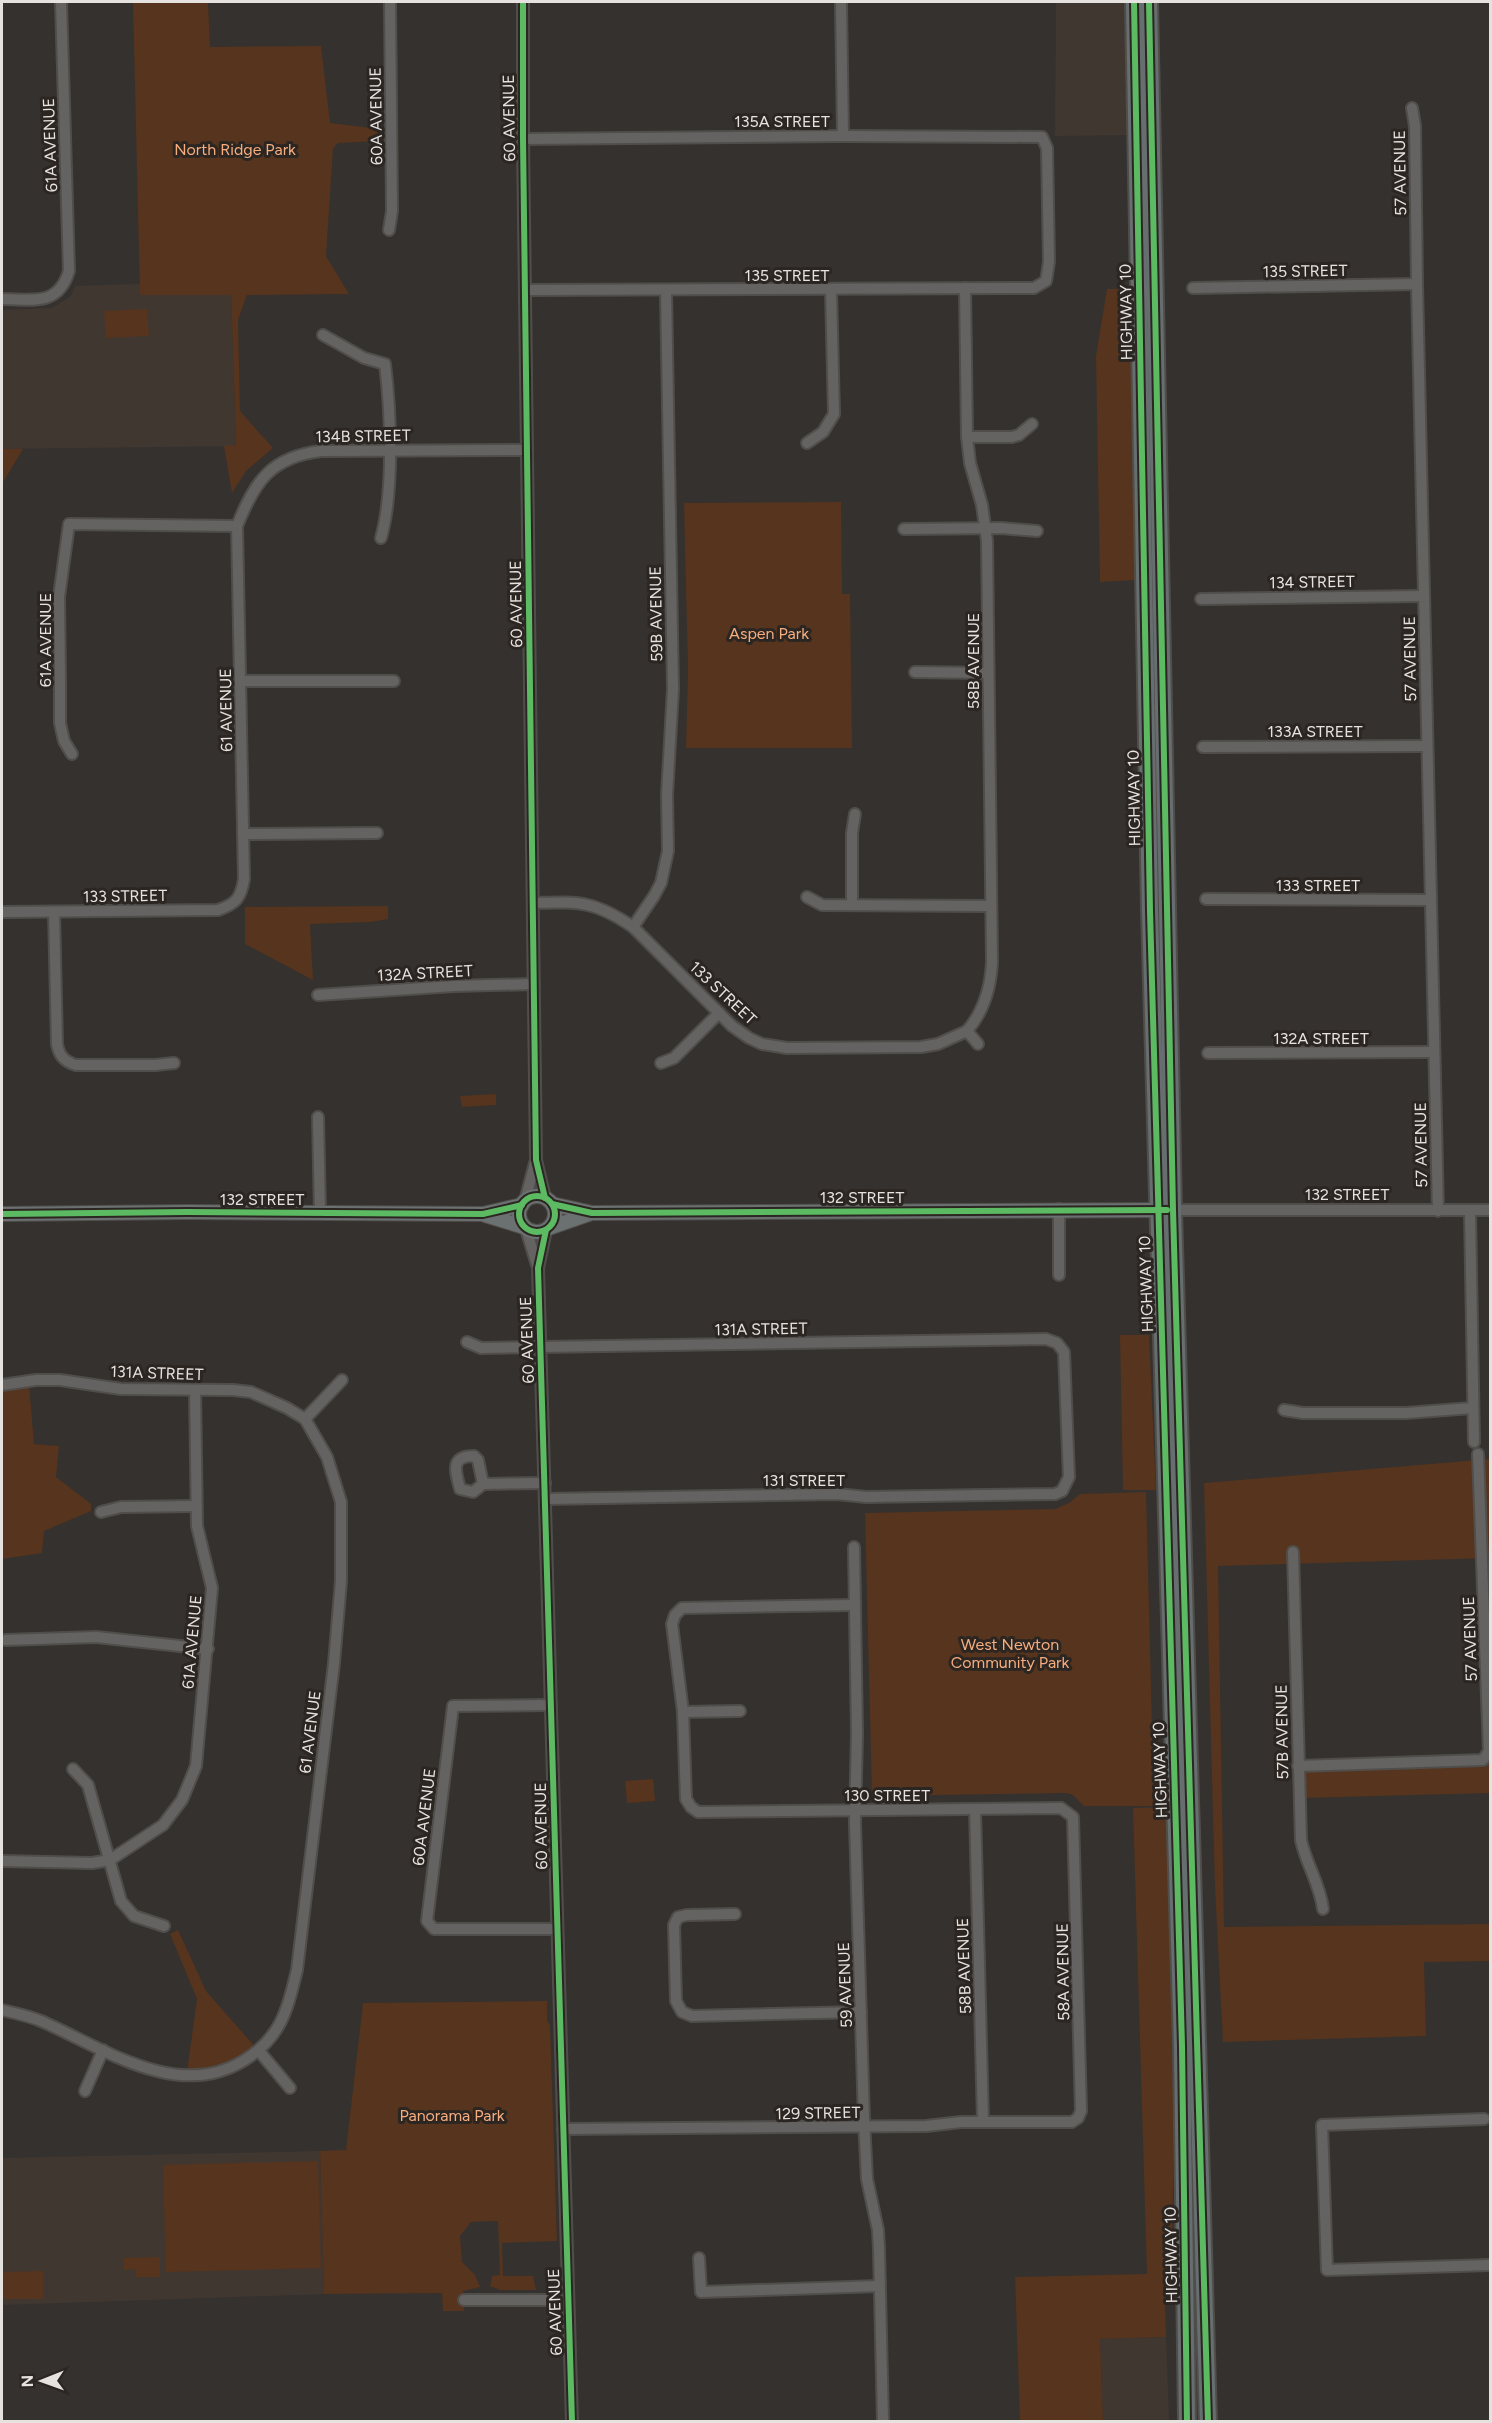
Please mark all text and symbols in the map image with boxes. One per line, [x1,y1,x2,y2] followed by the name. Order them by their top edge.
[366,67,386,165] street label: 60A AVENUE
[499,74,519,162] street label: 60 AVENUE
[39,98,61,192] street label: 61A AVENUE
[734,112,830,131] street label: 135A STREET
[1390,130,1410,216] street label: 57 AVENUE
[174,140,296,159] park label: North Ridge Park
[1262,261,1348,281] street label: 135 STREET
[1116,264,1136,360] street label: HIGHWAY 10
[745,266,830,285] street label: 135 STREET
[315,426,411,446] street label: 134B STREET
[506,560,526,648] street label: 60 AVENUE
[646,566,666,662] street label: 59B AVENUE
[1269,572,1355,592] street label: 134 STREET
[36,593,55,687] street label: 61A AVENUE
[964,613,983,709] street label: 58B AVENUE
[1400,616,1420,702] street label: 57 AVENUE
[729,624,809,643] park label: Aspen Park
[216,668,236,752] street label: 61 AVENUE
[1267,722,1363,741] street label: 133A STREET
[1124,750,1144,846] street label: HIGHWAY 10
[1276,876,1360,895] street label: 133 STREET
[83,886,168,906] street label: 133 STREET
[686,957,760,1029] street label: 133 STREET
[377,961,473,985] street label: 132A STREET
[1273,1029,1369,1048] street label: 132A STREET
[1411,1102,1431,1188] street label: 57 AVENUE
[1305,1185,1389,1204] street label: 132 STREET
[820,1188,904,1207] street label: 132 STREET
[220,1190,304,1209] street label: 132 STREET
[1135,1235,1157,1333] street label: HIGHWAY 10
[516,1296,538,1384] street label: 60 AVENUE
[714,1319,808,1339] street label: 131A STREET
[110,1362,204,1384] street label: 131A STREET
[763,1471,845,1490] street label: 131 STREET
[178,1594,206,1690] street label: 61A AVENUE
[1459,1596,1481,1682] street label: 57 AVENUE
[951,1635,1069,1672] park label: West Newton Community Park
[1272,1684,1292,1780] street label: 57B AVENUE
[295,1689,325,1775] street label: 61 AVENUE
[1149,1721,1171,1819] street label: HIGHWAY 10
[409,1767,439,1867] street label: 60A AVENUE
[531,1782,551,1870] street label: 60 AVENUE
[844,1786,930,1805] street label: 130 STREET
[953,1917,975,2015] street label: 58B AVENUE
[1053,1923,1073,2021] street label: 58A AVENUE
[834,1942,856,2028] street label: 59 AVENUE
[775,2103,861,2123] street label: 129 STREET
[399,2106,505,2125] park label: Panorama Park
[1161,2207,1181,2303] street label: HIGHWAY 10
[544,2268,566,2356] street label: 60 AVENUE
[12,2351,72,2411] north arrow
[18,2375,37,2388] text: N

